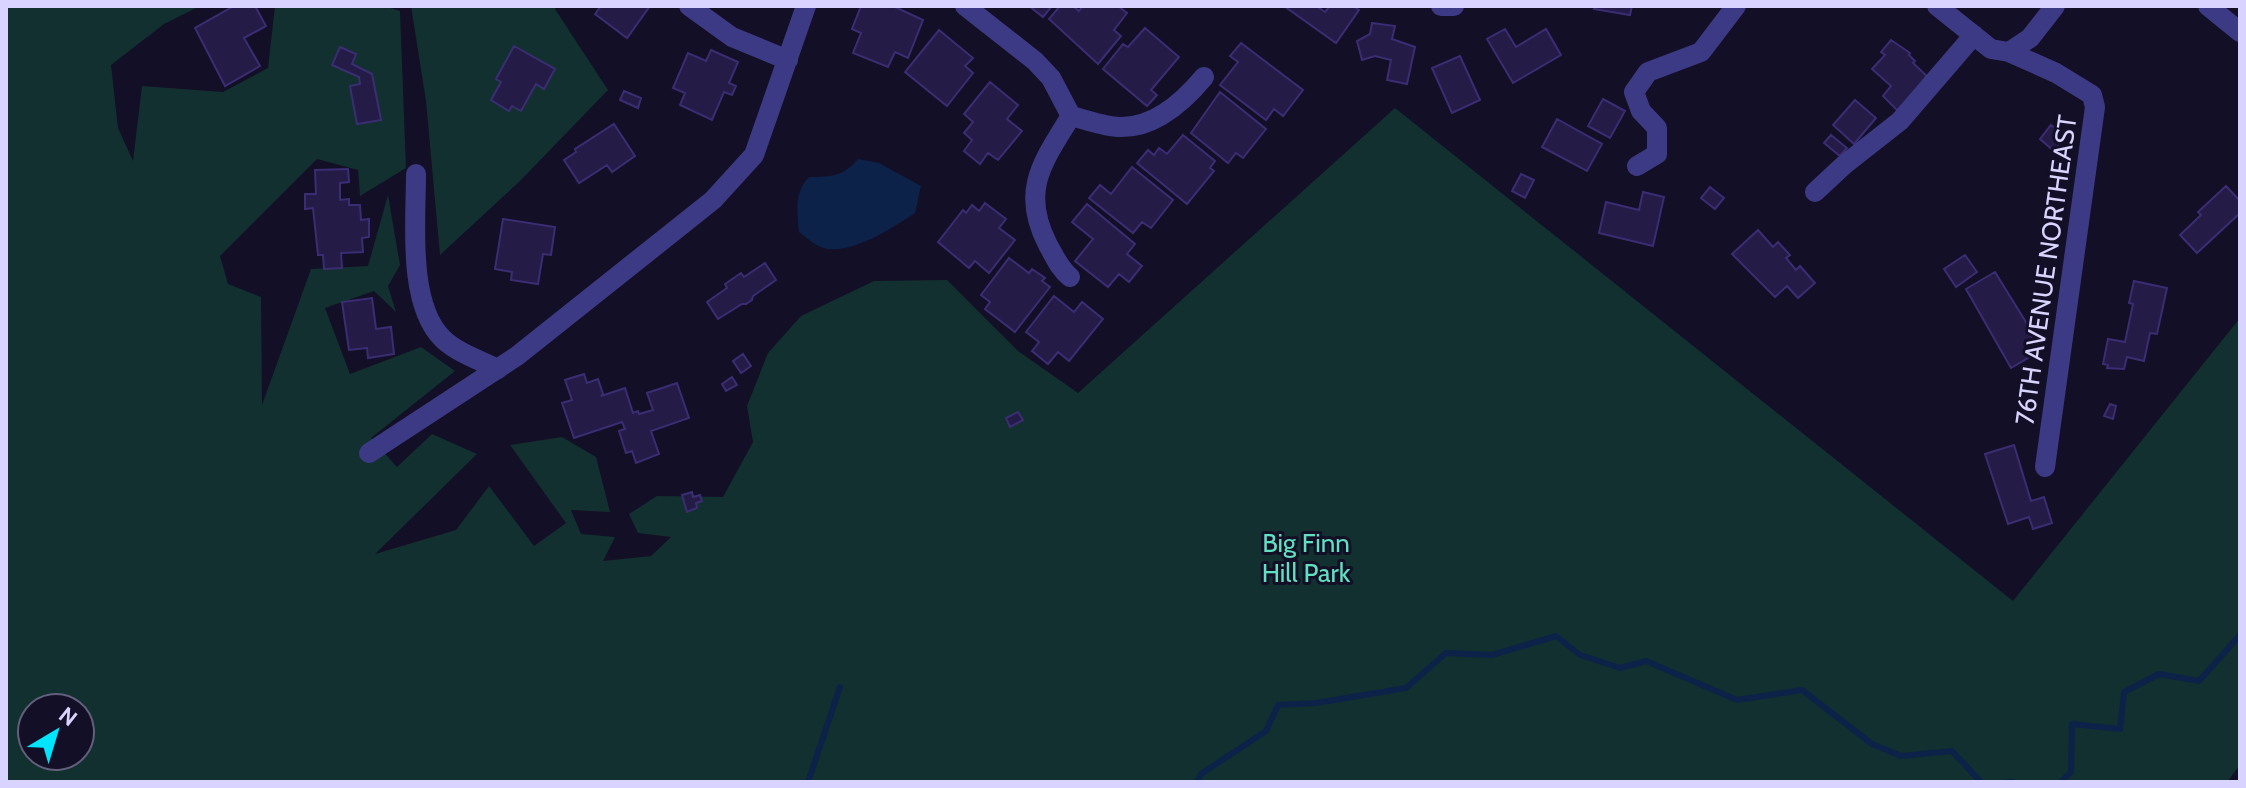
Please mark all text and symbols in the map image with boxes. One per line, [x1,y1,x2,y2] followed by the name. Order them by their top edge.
[2008,113,2084,427] street label: 76TH AVENUE NORTHEAST
[1262,527,1351,589] park label: Big Finn Hill Park
[16,692,96,772] north arrow
[54,701,82,732] text: N

